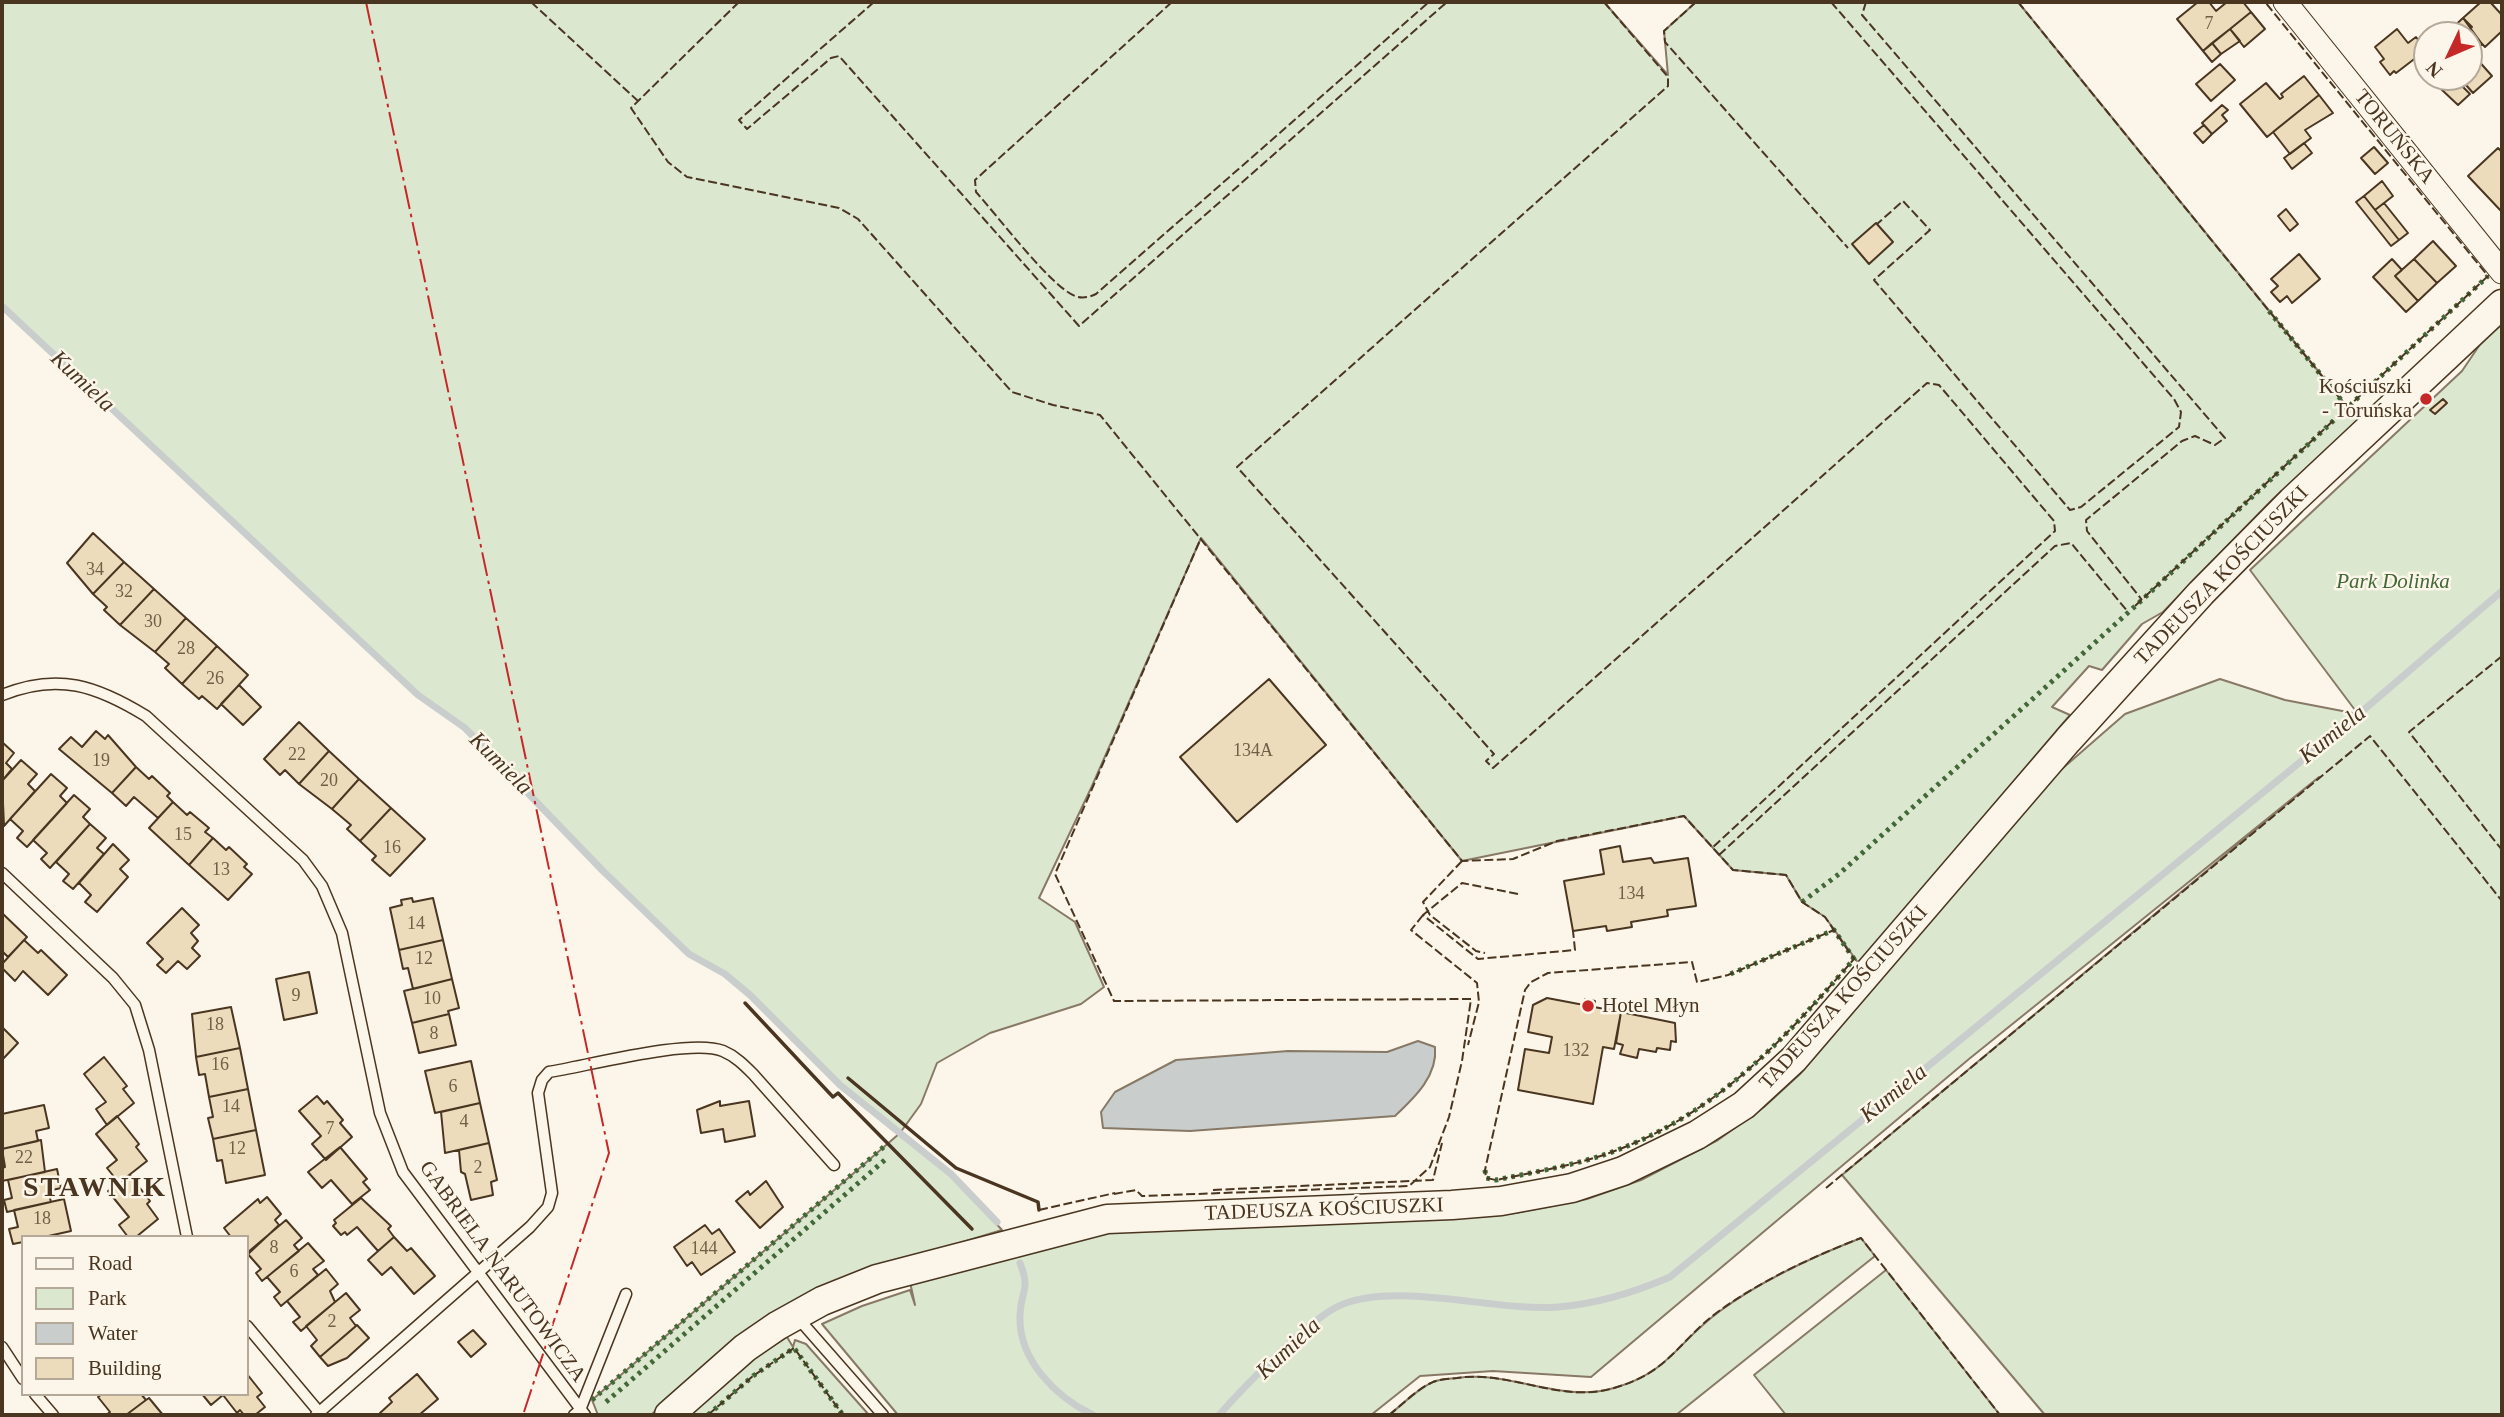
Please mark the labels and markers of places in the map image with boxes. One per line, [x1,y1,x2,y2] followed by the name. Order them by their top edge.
[2319,374,2412,424] place label: Kościuszki - Toruńska
[2418,391,2434,407] marker: Kościuszki - Toruńska
[1602,993,1699,1019] place label: Hotel Młyn
[1580,998,1596,1014] marker: Hotel Młyn

